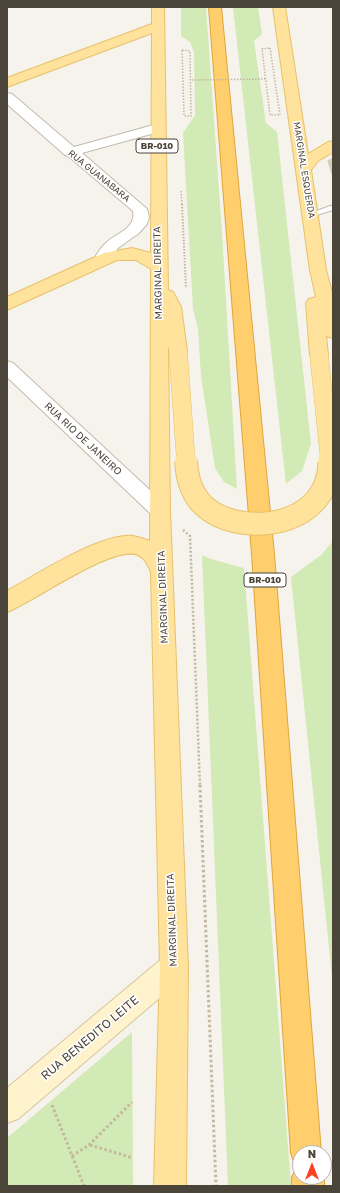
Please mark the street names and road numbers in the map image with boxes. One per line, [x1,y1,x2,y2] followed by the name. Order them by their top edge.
[291,121,317,219] street label: MARGINAL ESQUERDA
[136,139,178,153] road number: BR-010
[66,148,132,204] street label: RUA GUANABARA
[151,226,165,320] street label: MARGINAL DIREITA
[42,400,124,478] street label: RUA RIO DE JANEIRO
[155,550,171,644] street label: MARGINAL DIREITA
[244,573,286,587] road number: BR-010
[164,873,180,967] street label: MARGINAL DIREITA
[38,993,142,1083] street label: RUA BENEDITO LEITE

